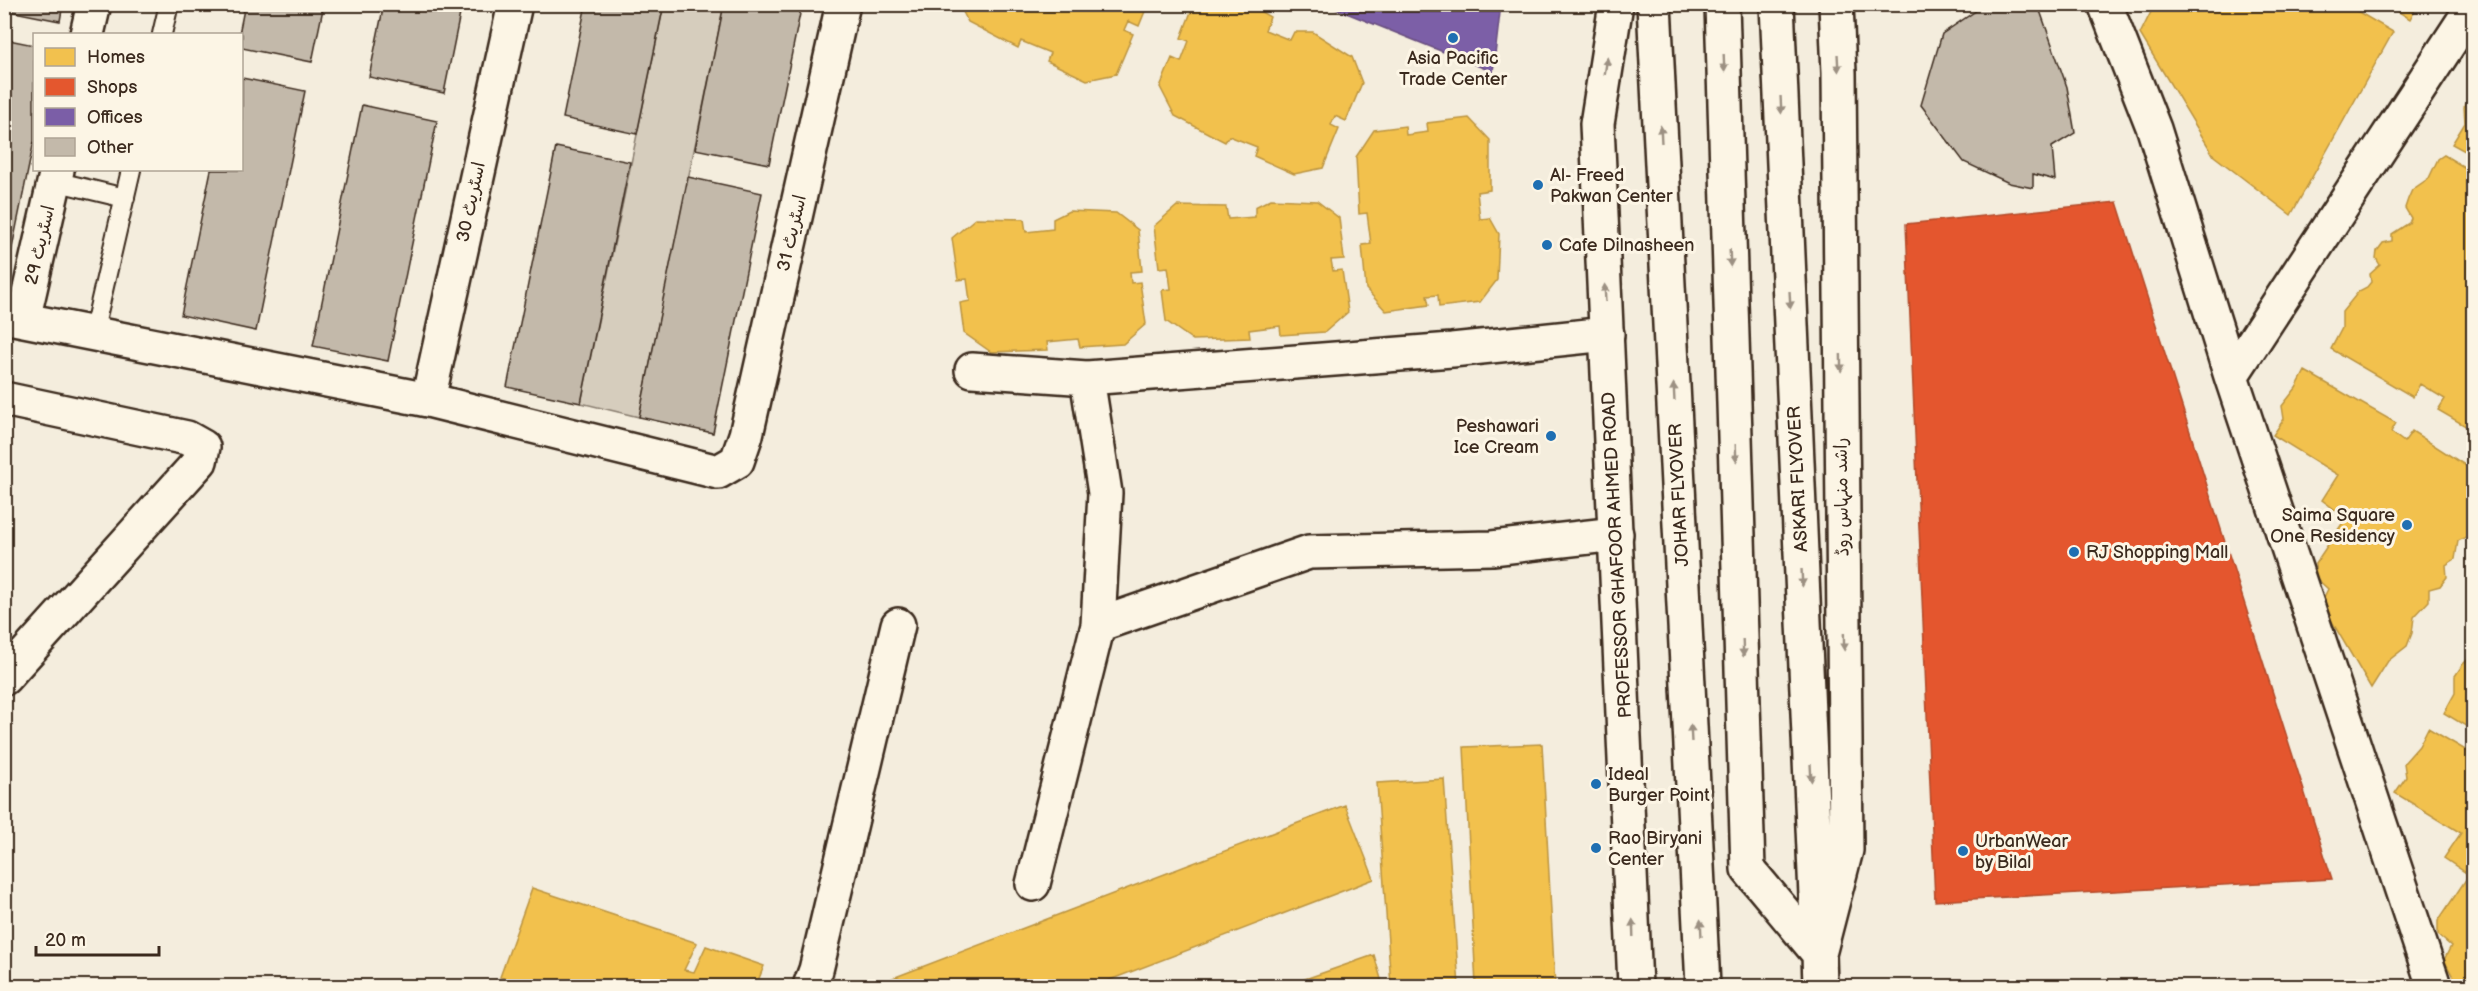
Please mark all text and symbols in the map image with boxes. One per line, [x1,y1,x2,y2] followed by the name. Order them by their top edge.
[1446,31,1460,45] marker: Asia Pacific Trade Center
[33,33,243,171] legend
[87,47,145,68] text: Homes
[1399,48,1507,90] place label: Asia Pacific Trade Center
[1719,53,1729,72] one-way arrow
[1834,53,1843,72] one-way arrow
[1602,57,1611,76] one-way arrow
[87,77,138,98] text: Shops
[1777,95,1786,114] one-way arrow
[87,107,143,128] text: Offices
[1656,125,1665,144] one-way arrow
[87,137,134,158] text: Other
[452,160,490,244] street label: اسٹریٹ 30
[1550,165,1673,207] place label: Al- Freed Pakwan Center
[1531,178,1545,192] marker: Al- Freed Pakwan Center
[773,193,811,273] street label: اسٹریٹ 31
[21,203,59,287] street label: اسٹریٹ 29
[1559,235,1694,256] place label: Cafe Dilnasheen
[1540,238,1554,252] marker: Cafe Dilnasheen
[1725,248,1734,267] one-way arrow
[1600,283,1609,302] one-way arrow
[1785,290,1794,309] one-way arrow
[1836,353,1846,372] one-way arrow
[1669,382,1678,401] one-way arrow
[1598,391,1636,719] street label: PROFESSOR GHAFOOR AHMED ROAD
[1784,405,1812,552] street label: ASKARI FLYOVER
[1454,416,1539,458] place label: Peshawari Ice Cream
[1665,423,1693,567] street label: JOHAR FLYOVER
[1544,429,1558,443] marker: Peshawari Ice Cream
[1830,437,1855,557] street label: راشد منہاس روڈ
[1731,443,1741,462] one-way arrow
[2270,505,2396,547] place label: Saima Square One Residency
[2400,518,2414,532] marker: Saima Square One Residency
[2086,542,2228,563] place label: RJ Shopping Mall
[2067,545,2081,559] marker: RJ Shopping Mall
[1797,569,1806,588] one-way arrow
[1839,632,1849,651] one-way arrow
[1739,638,1748,657] one-way arrow
[1686,724,1695,743] one-way arrow
[1608,764,1710,806] place label: Ideal Burger Point
[1806,764,1815,783] one-way arrow
[1589,777,1603,791] marker: Ideal Burger Point
[1608,828,1702,870] place label: Rao Biryani Center
[1975,831,2068,873] place label: UrbanWear by Bilal
[1589,841,1603,855] marker: Rao Biryani Center
[1956,844,1970,858] marker: UrbanWear by Bilal
[36,919,159,957] scale bar
[1628,919,1638,938] one-way arrow
[1696,919,1705,938] one-way arrow
[45,930,86,951] text: 20 m

